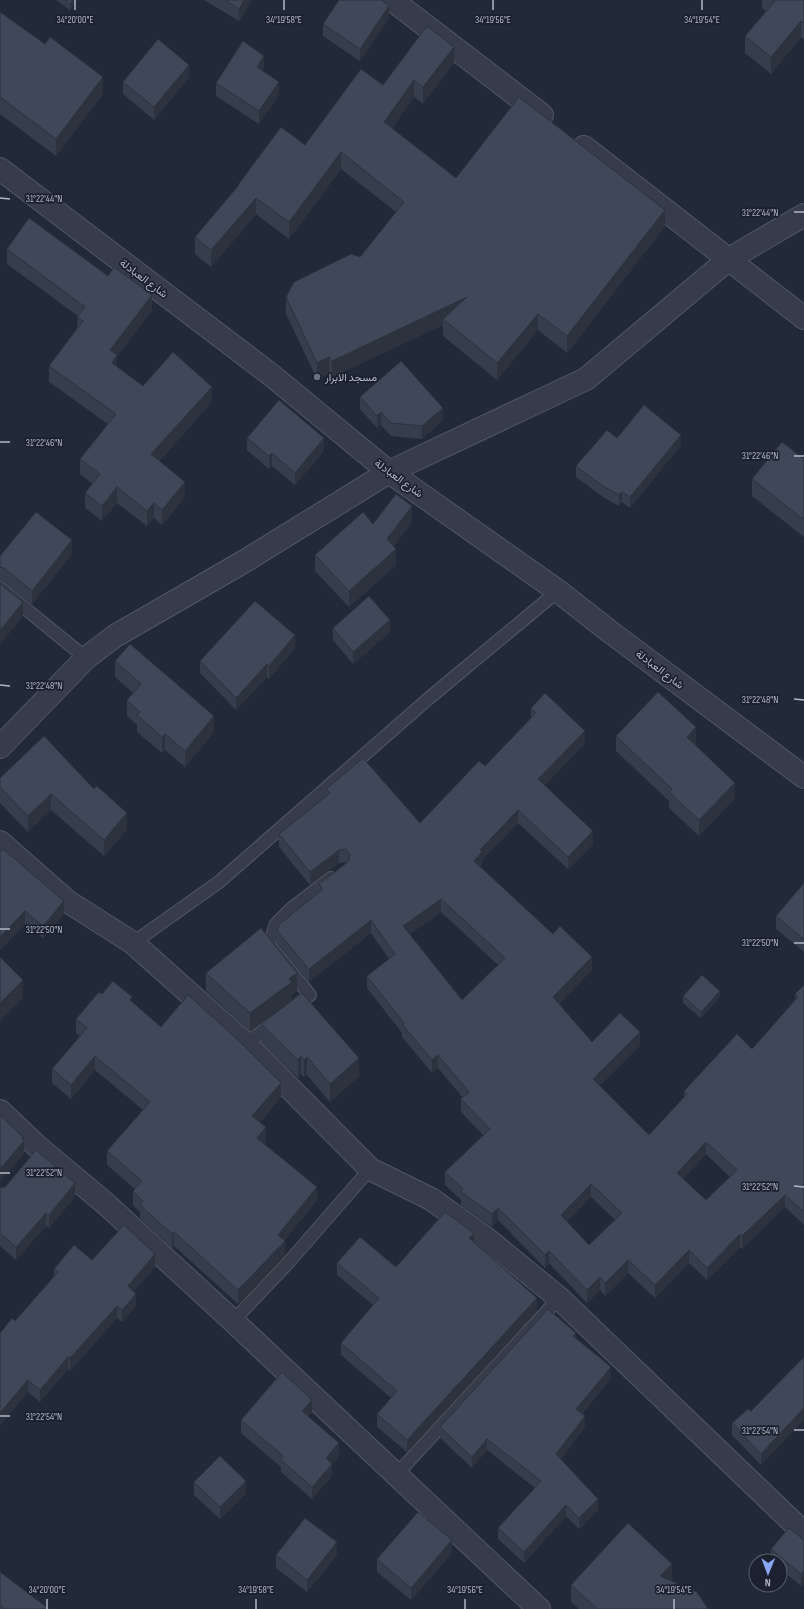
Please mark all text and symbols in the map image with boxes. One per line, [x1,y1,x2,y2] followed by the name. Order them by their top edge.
[56,14,94,26] text: 34°20'00"E
[266,14,302,26] text: 34°19'58"E
[475,14,511,26] text: 34°19'56"E
[684,14,720,26] text: 34°19'54"E
[26,193,62,205] text: 31°22'44"N
[742,207,778,219] text: 31°22'44"N
[117,256,171,302] street label: شارع العبادلة
[324,371,377,384] place label: مسجد الابرار
[312,372,322,382] marker: مسجد الابرار
[26,437,62,449] text: 31°22'46"N
[742,450,778,462] text: 31°22'46"N
[371,456,426,501] street label: شارع العبادلة
[633,647,687,693] street label: شارع العبادلة
[26,680,62,692] text: 31°22'48"N
[742,694,778,706] text: 31°22'48"N
[26,924,62,936] text: 31°22'50"N
[742,937,778,949] text: 31°22'50"N
[26,1167,62,1179] text: 31°22'52"N
[742,1181,778,1193] text: 31°22'52"N
[26,1411,62,1423] text: 31°22'54"N
[742,1425,778,1437] text: 31°22'54"N
[748,1553,788,1593] north arrow
[765,1576,771,1589] text: N
[28,1584,66,1596] text: 34°20'00"E
[238,1584,274,1596] text: 34°19'58"E
[447,1584,483,1596] text: 34°19'56"E
[656,1584,692,1596] text: 34°19'54"E

